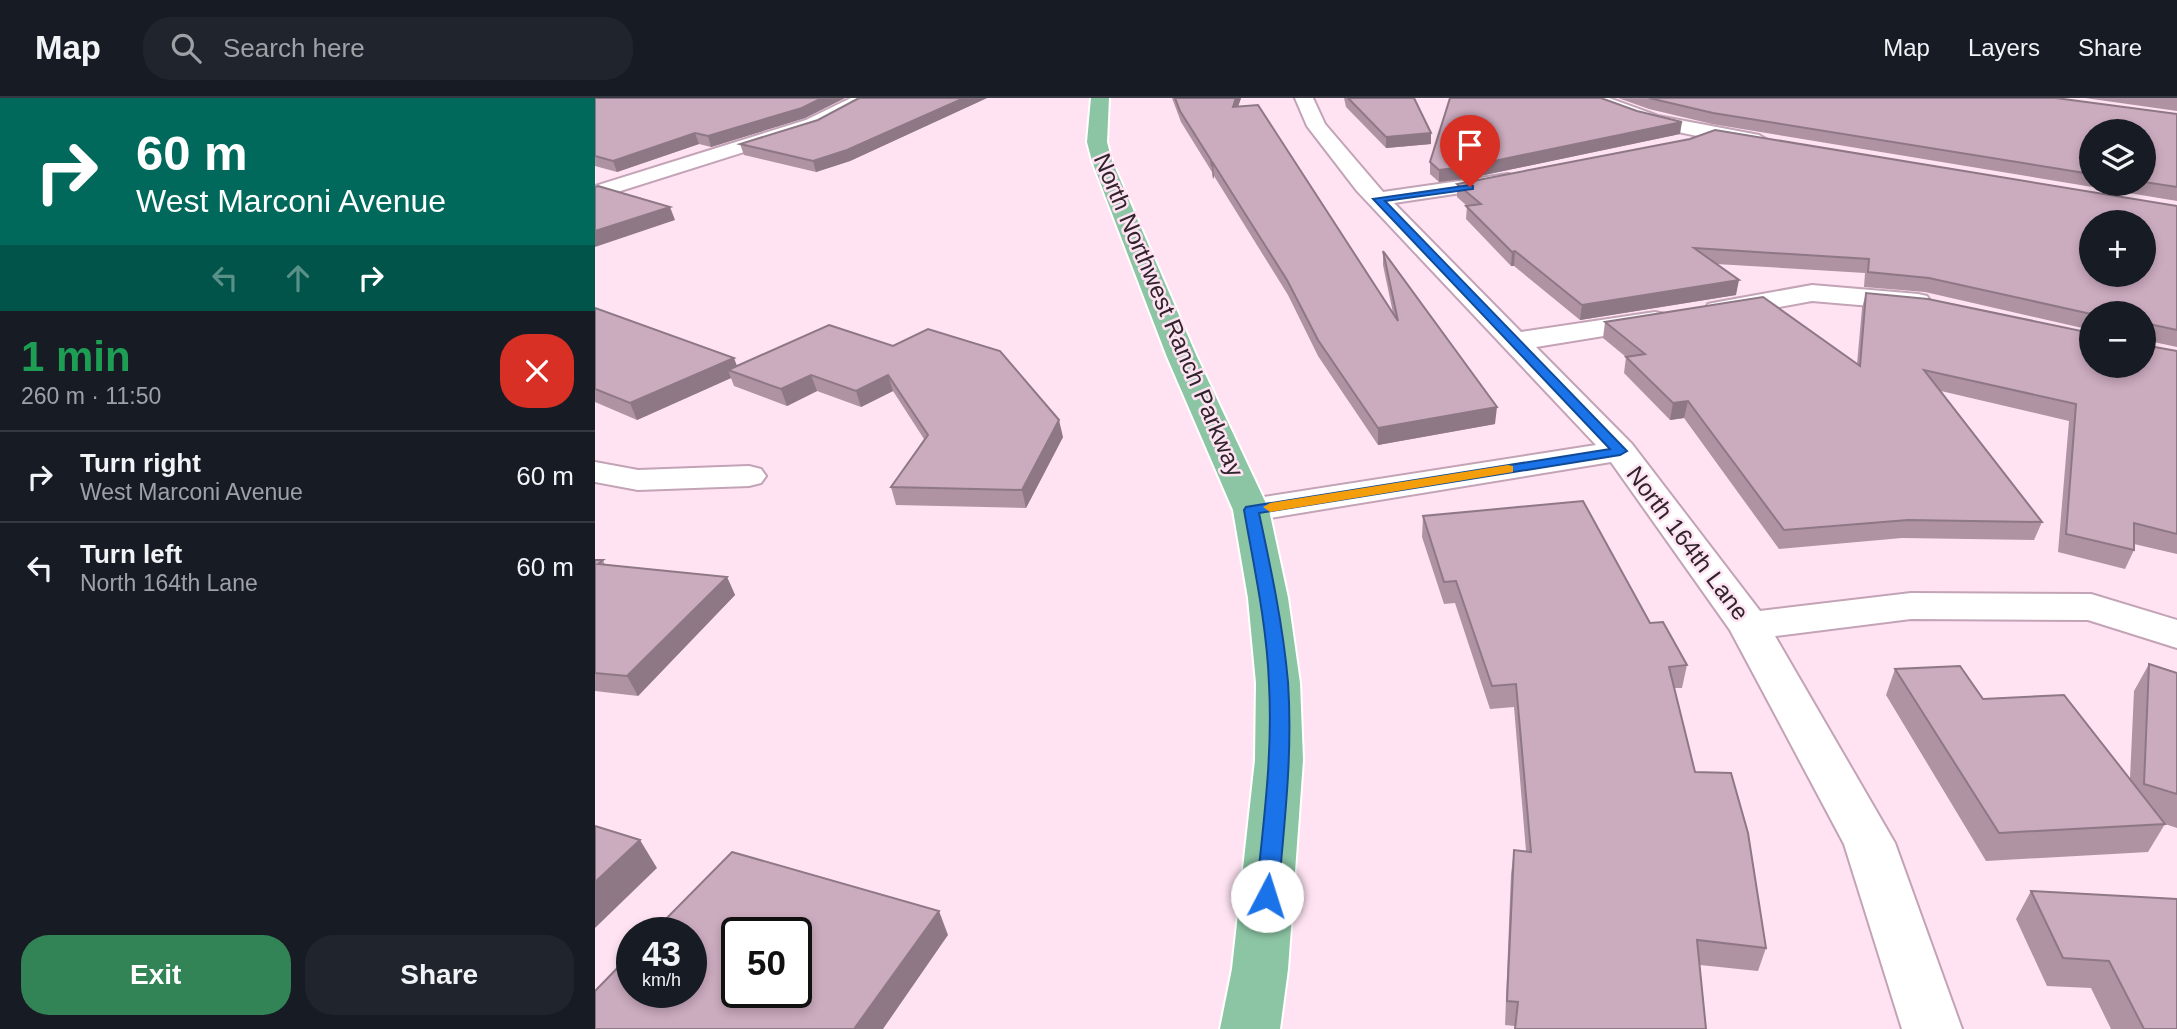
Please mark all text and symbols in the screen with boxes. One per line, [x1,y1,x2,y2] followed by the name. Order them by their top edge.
[143,17,633,80] search box
[35,29,101,66] text: Map
[167,29,205,67] icon: search
[223,33,365,63] text: Search here
[1883,34,1930,61] text: Map
[1968,34,2040,61] text: Layers
[2078,34,2142,61] text: Share
[1440,115,1500,187] pin
[2079,119,2156,378] map controls
[2079,119,2156,196] button: layers
[21,126,112,217] icon: right
[136,126,248,180] text: 60 m
[1451,126,1489,164] icon: arrive
[1089,149,1249,481] street label: North Northwest Ranch Parkway
[136,183,446,219] text: West Marconi Avenue
[2079,210,2156,287] button: +
[206,259,244,297] icon: left
[279,259,317,297] icon: ahead
[352,259,390,297] icon: right
[2079,301,2156,378] button: −
[21,333,131,380] text: 1 min
[500,334,574,408] button: close
[21,383,161,409] text: 260 m · 11:50
[80,448,201,478] text: Turn right
[21,458,59,496] icon: right
[516,461,574,491] text: 60 m
[1621,461,1755,625] street label: North 164th Lane
[80,479,303,505] text: West Marconi Avenue
[80,539,182,569] text: Turn left
[21,549,59,587] icon: left
[516,552,574,582] text: 60 m
[80,570,258,596] text: North 164th Lane
[1230,859,1304,933] position arrow
[721,917,812,1008] speed limit sign: 50
[642,934,681,973] text: 43
[21,935,291,1015] button: Exit
[305,935,574,1015] button: Share
[642,970,681,990] text: km/h

